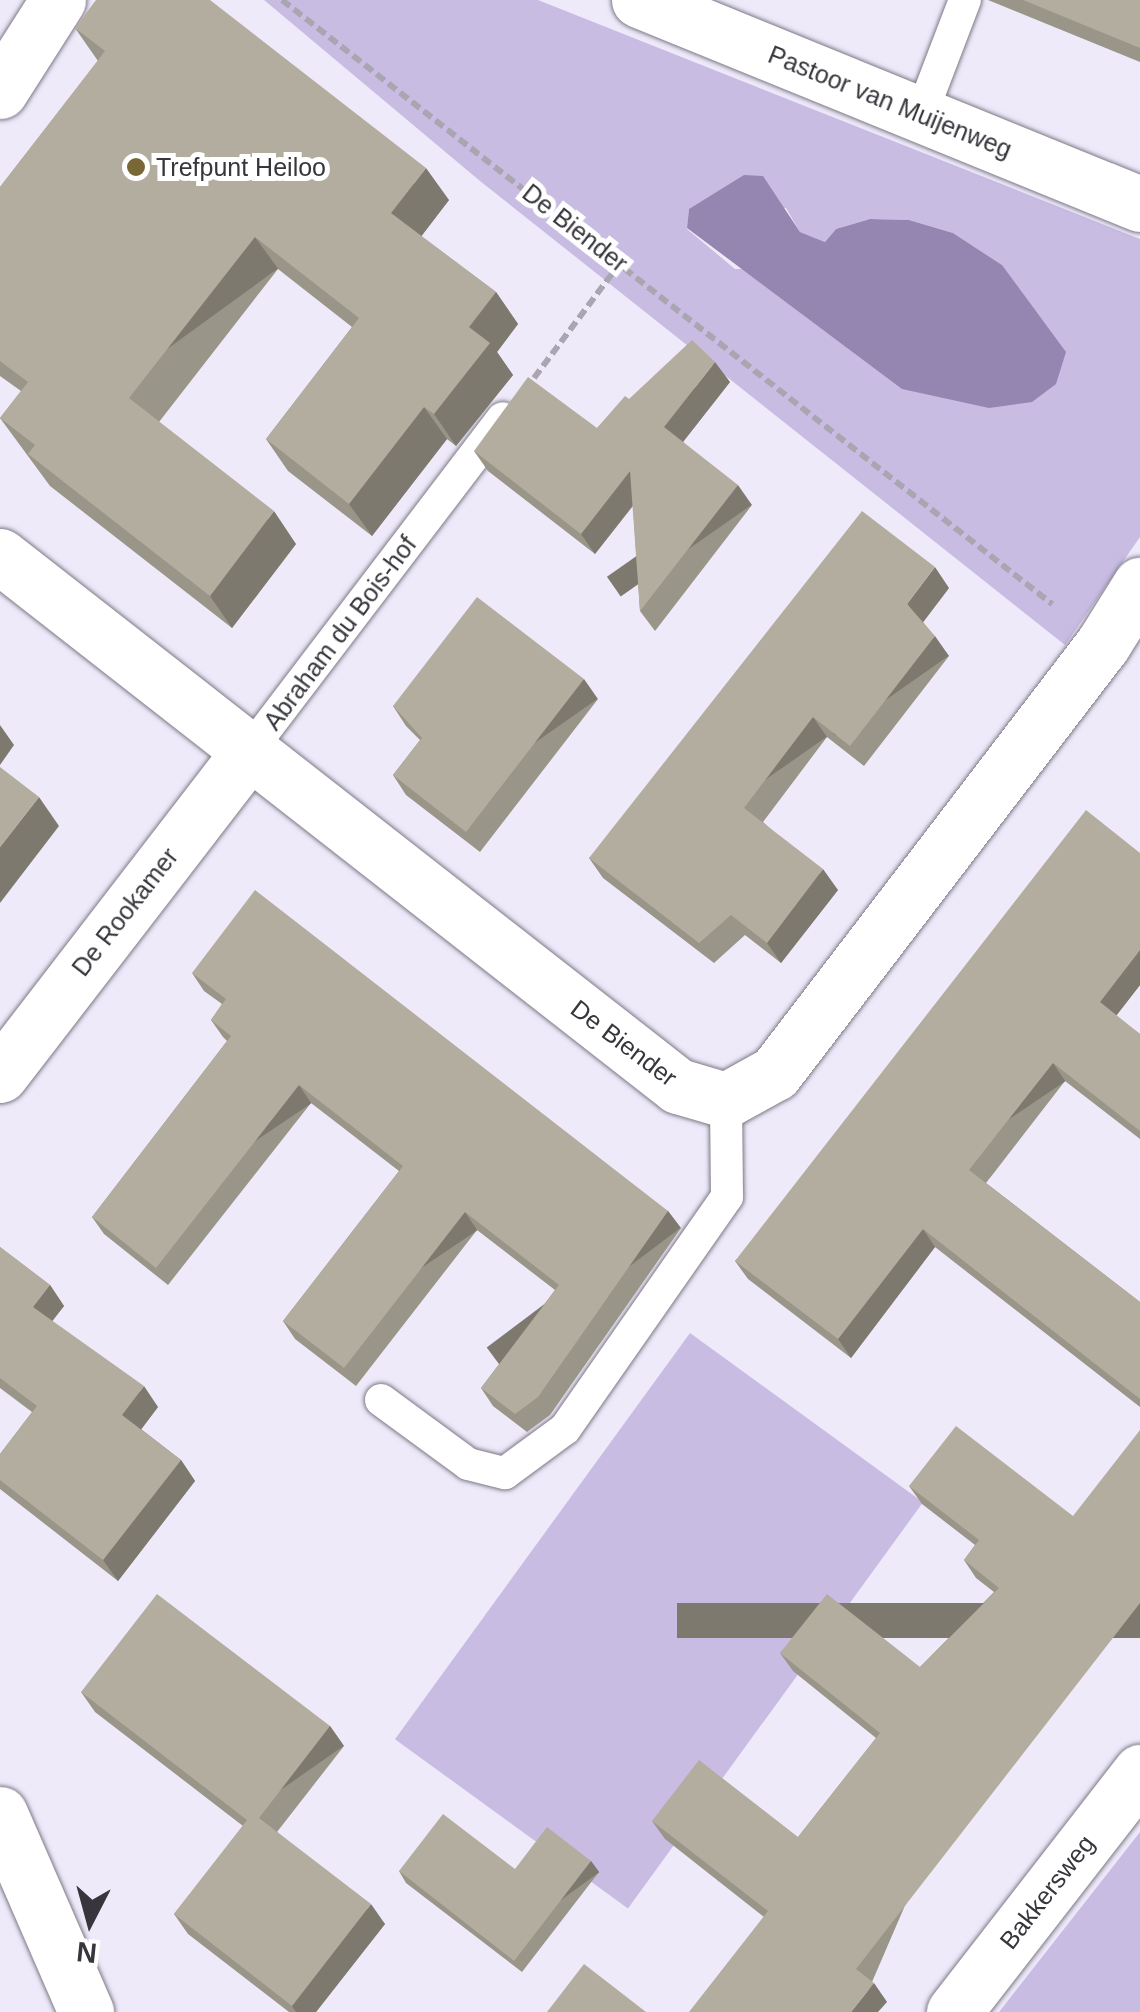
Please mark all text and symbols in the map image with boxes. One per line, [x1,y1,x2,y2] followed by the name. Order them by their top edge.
[764,39,1016,165] street label: Pastoor van Muijenweg
[156,152,326,182] place label: Trefpunt Heiloo
[125,156,147,178] marker: Trefpunt Heiloo
[516,178,634,278] street label: De Biender
[257,530,423,736] street label: Abraham du Bois-hof
[66,842,184,982] street label: De Rookamer
[565,993,683,1093] street label: De Biender
[993,1829,1101,1955] street label: Bakkersweg
[40,1872,140,1972] north arrow
[75,1936,99,1969] text: N

